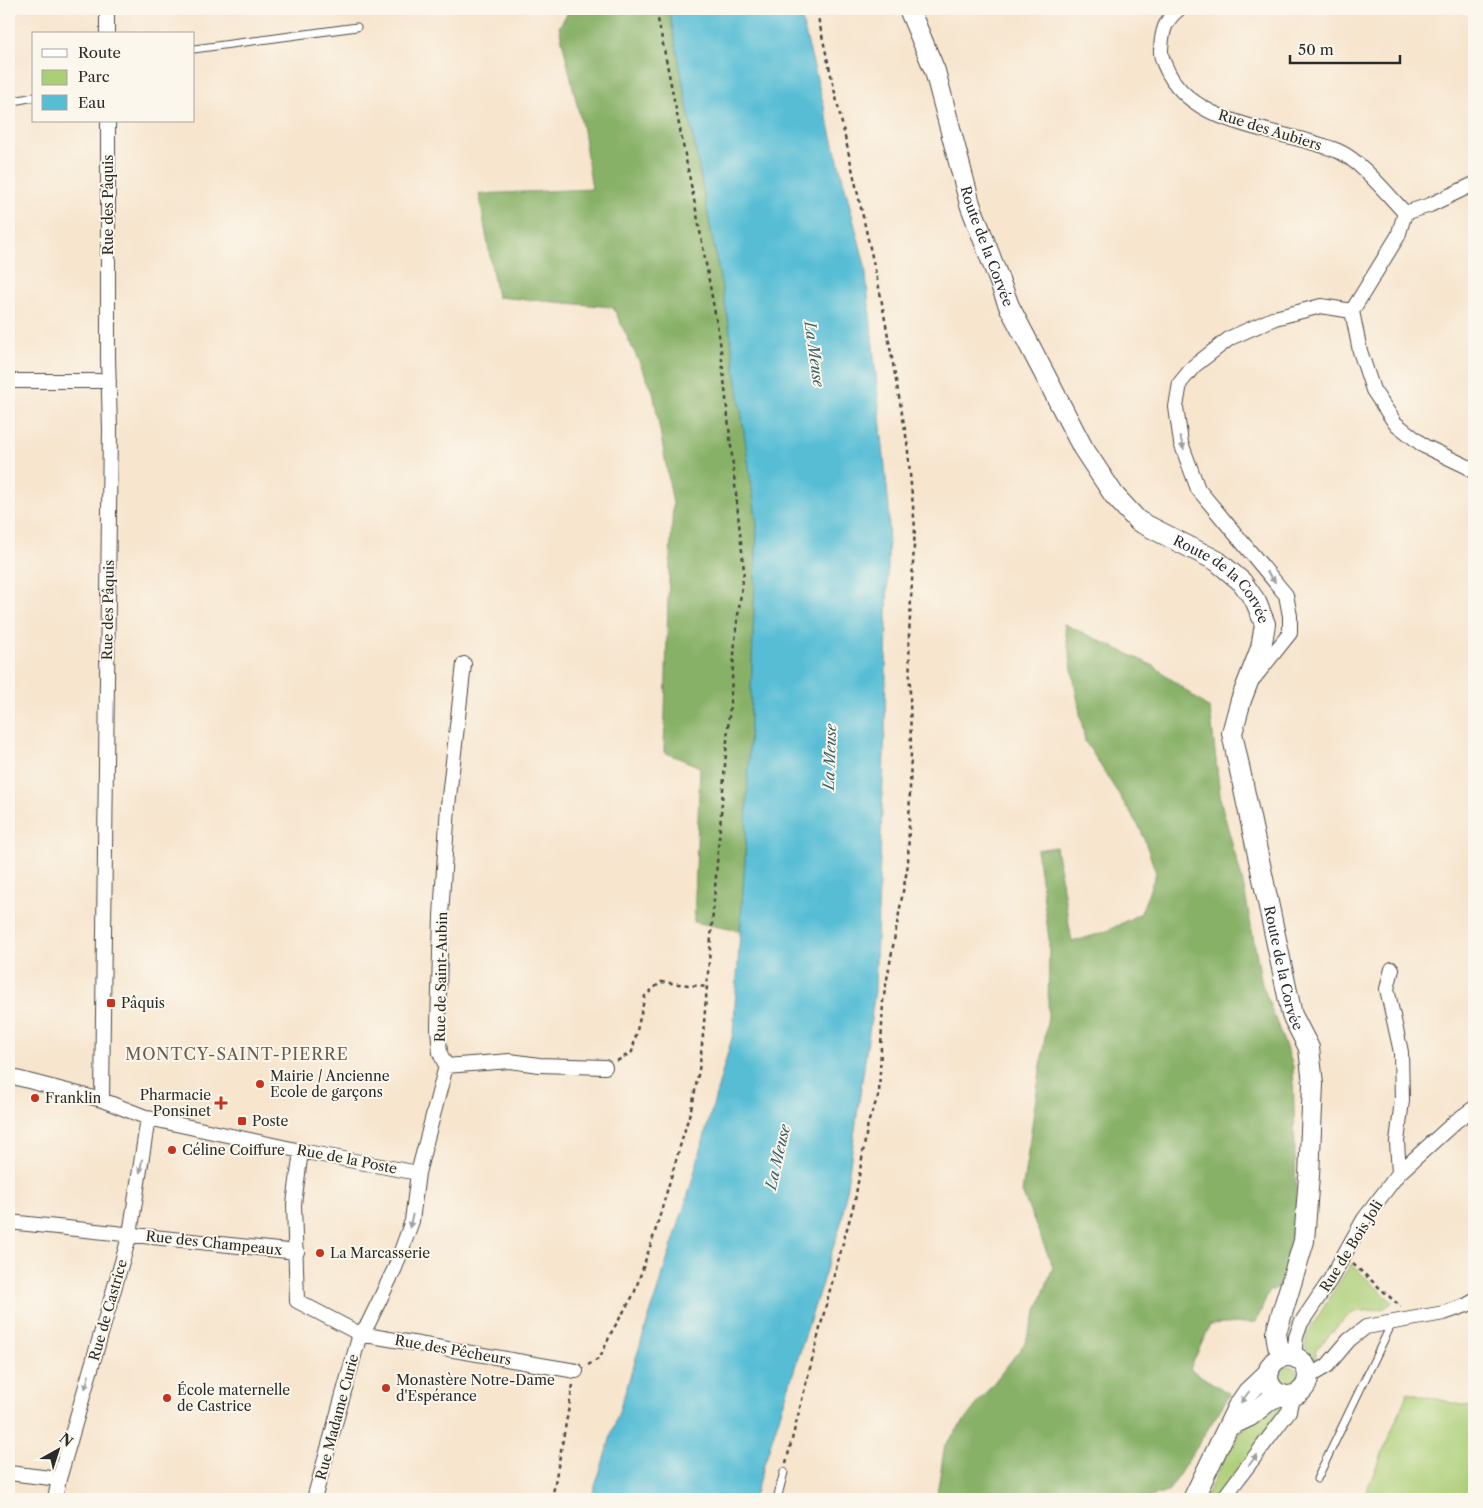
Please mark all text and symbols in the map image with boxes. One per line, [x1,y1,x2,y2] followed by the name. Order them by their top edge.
[32,32,195,122] legend
[1290,32,1400,64] scale bar
[1298,40,1334,59] text: 50 m
[78,43,121,62] text: Route
[78,67,110,86] text: Parc
[78,93,106,112] text: Eau
[1216,106,1324,154] street label: Rue des Aubiers
[99,155,117,255] street label: Rue des Pâquis
[957,184,1017,309] street label: Route de la Corvée
[800,319,829,389] water label: La Meuse
[1178,435,1186,451] one-way arrow
[1170,531,1273,626] street label: Route de la Corvée
[98,560,118,660] street label: Rue des Pâquis
[1265,570,1276,583] one-way arrow
[819,723,840,791] water label: La Meuse
[1260,904,1307,1033] street label: Route de la Corvée
[431,911,451,1042] street label: Rue de Saint-Aubin
[121,994,165,1012] place label: Pâquis
[105,997,117,1009] marker: Pâquis
[125,1044,349,1064] district label: MONTCY-SAINT-PIERRE
[270,1067,390,1101] place label: Mairie / Ancienne Ecole de garçons
[254,1078,266,1090] marker: Mairie / Ancienne Ecole de garçons
[140,1086,211,1120] place label: Pharmacie Ponsinet
[45,1089,102,1107] place label: Franklin
[29,1092,41,1104] marker: Franklin
[215,1097,227,1109] marker: Pharmacie Ponsinet
[252,1112,288,1130] place label: Poste
[236,1115,248,1127] marker: Poste
[761,1122,794,1192] water label: La Meuse
[295,1140,399,1178] street label: Rue de la Poste
[182,1141,285,1159] place label: Céline Coiffure
[166,1144,178,1156] marker: Céline Coiffure
[137,1158,145,1174] one-way arrow
[1316,1197,1386,1295] street label: Rue de Bois Joli
[407,1213,415,1228] one-way arrow
[145,1227,284,1259] street label: Rue des Champeaux
[330,1244,430,1262] place label: La Marcasserie
[314,1247,326,1259] marker: La Marcasserie
[85,1257,131,1363] street label: Rue de Castrice
[393,1331,513,1369] street label: Rue des Pêcheurs
[312,1352,363,1482] street label: Rue Madame Curie
[396,1371,555,1405] place label: Monastère Notre-Dame d'Espérance
[83,1374,91,1389] one-way arrow
[177,1381,290,1415] place label: École maternelle de Castrice
[380,1382,392,1394] marker: Monastère Notre-Dame d'Espérance
[1240,1390,1251,1403] one-way arrow
[161,1392,173,1404] marker: École maternelle de Castrice
[32,1426,82,1476] north arrow
[56,1429,77,1451] text: N
[1247,1454,1258,1467] one-way arrow

